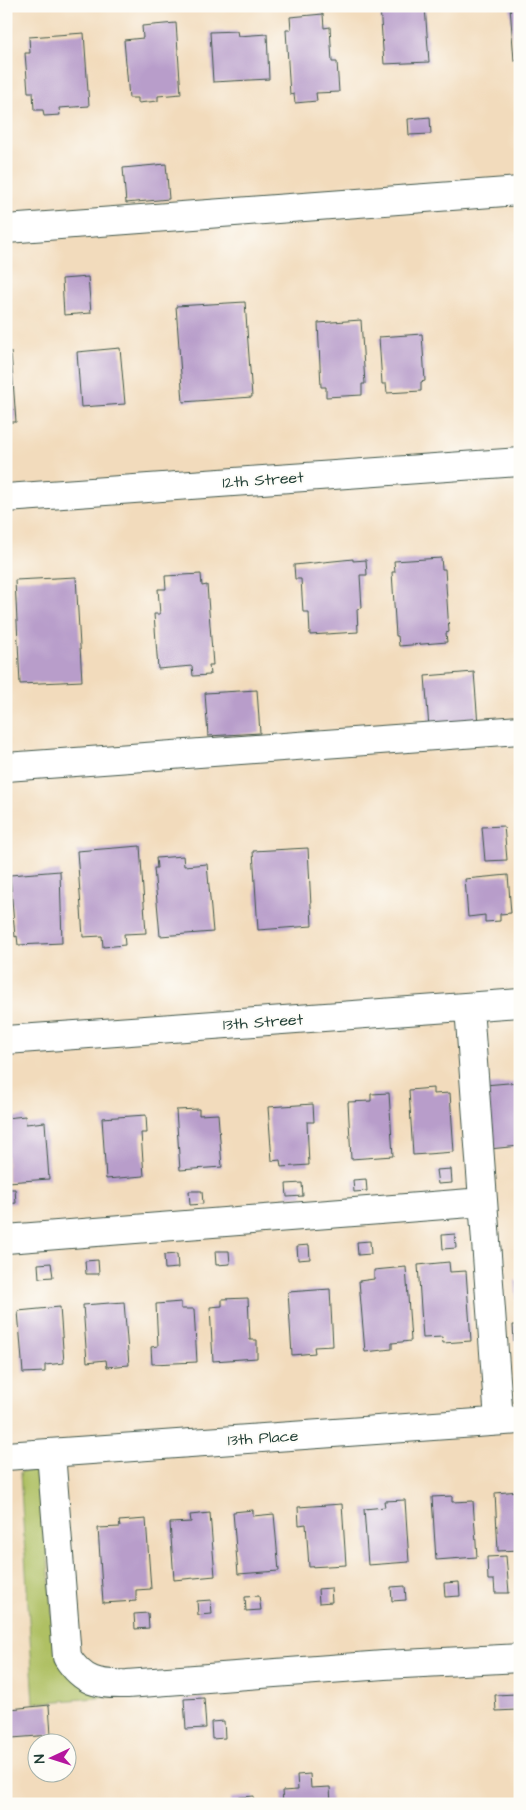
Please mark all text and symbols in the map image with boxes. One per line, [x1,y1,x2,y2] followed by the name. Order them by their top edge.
[222,466,305,494] street label: 12th Street
[222,1008,304,1036] street label: 13th Street
[227,1425,299,1451] street label: 13th Place
[28,1732,78,1782] north arrow
[30,1754,50,1764] text: N

